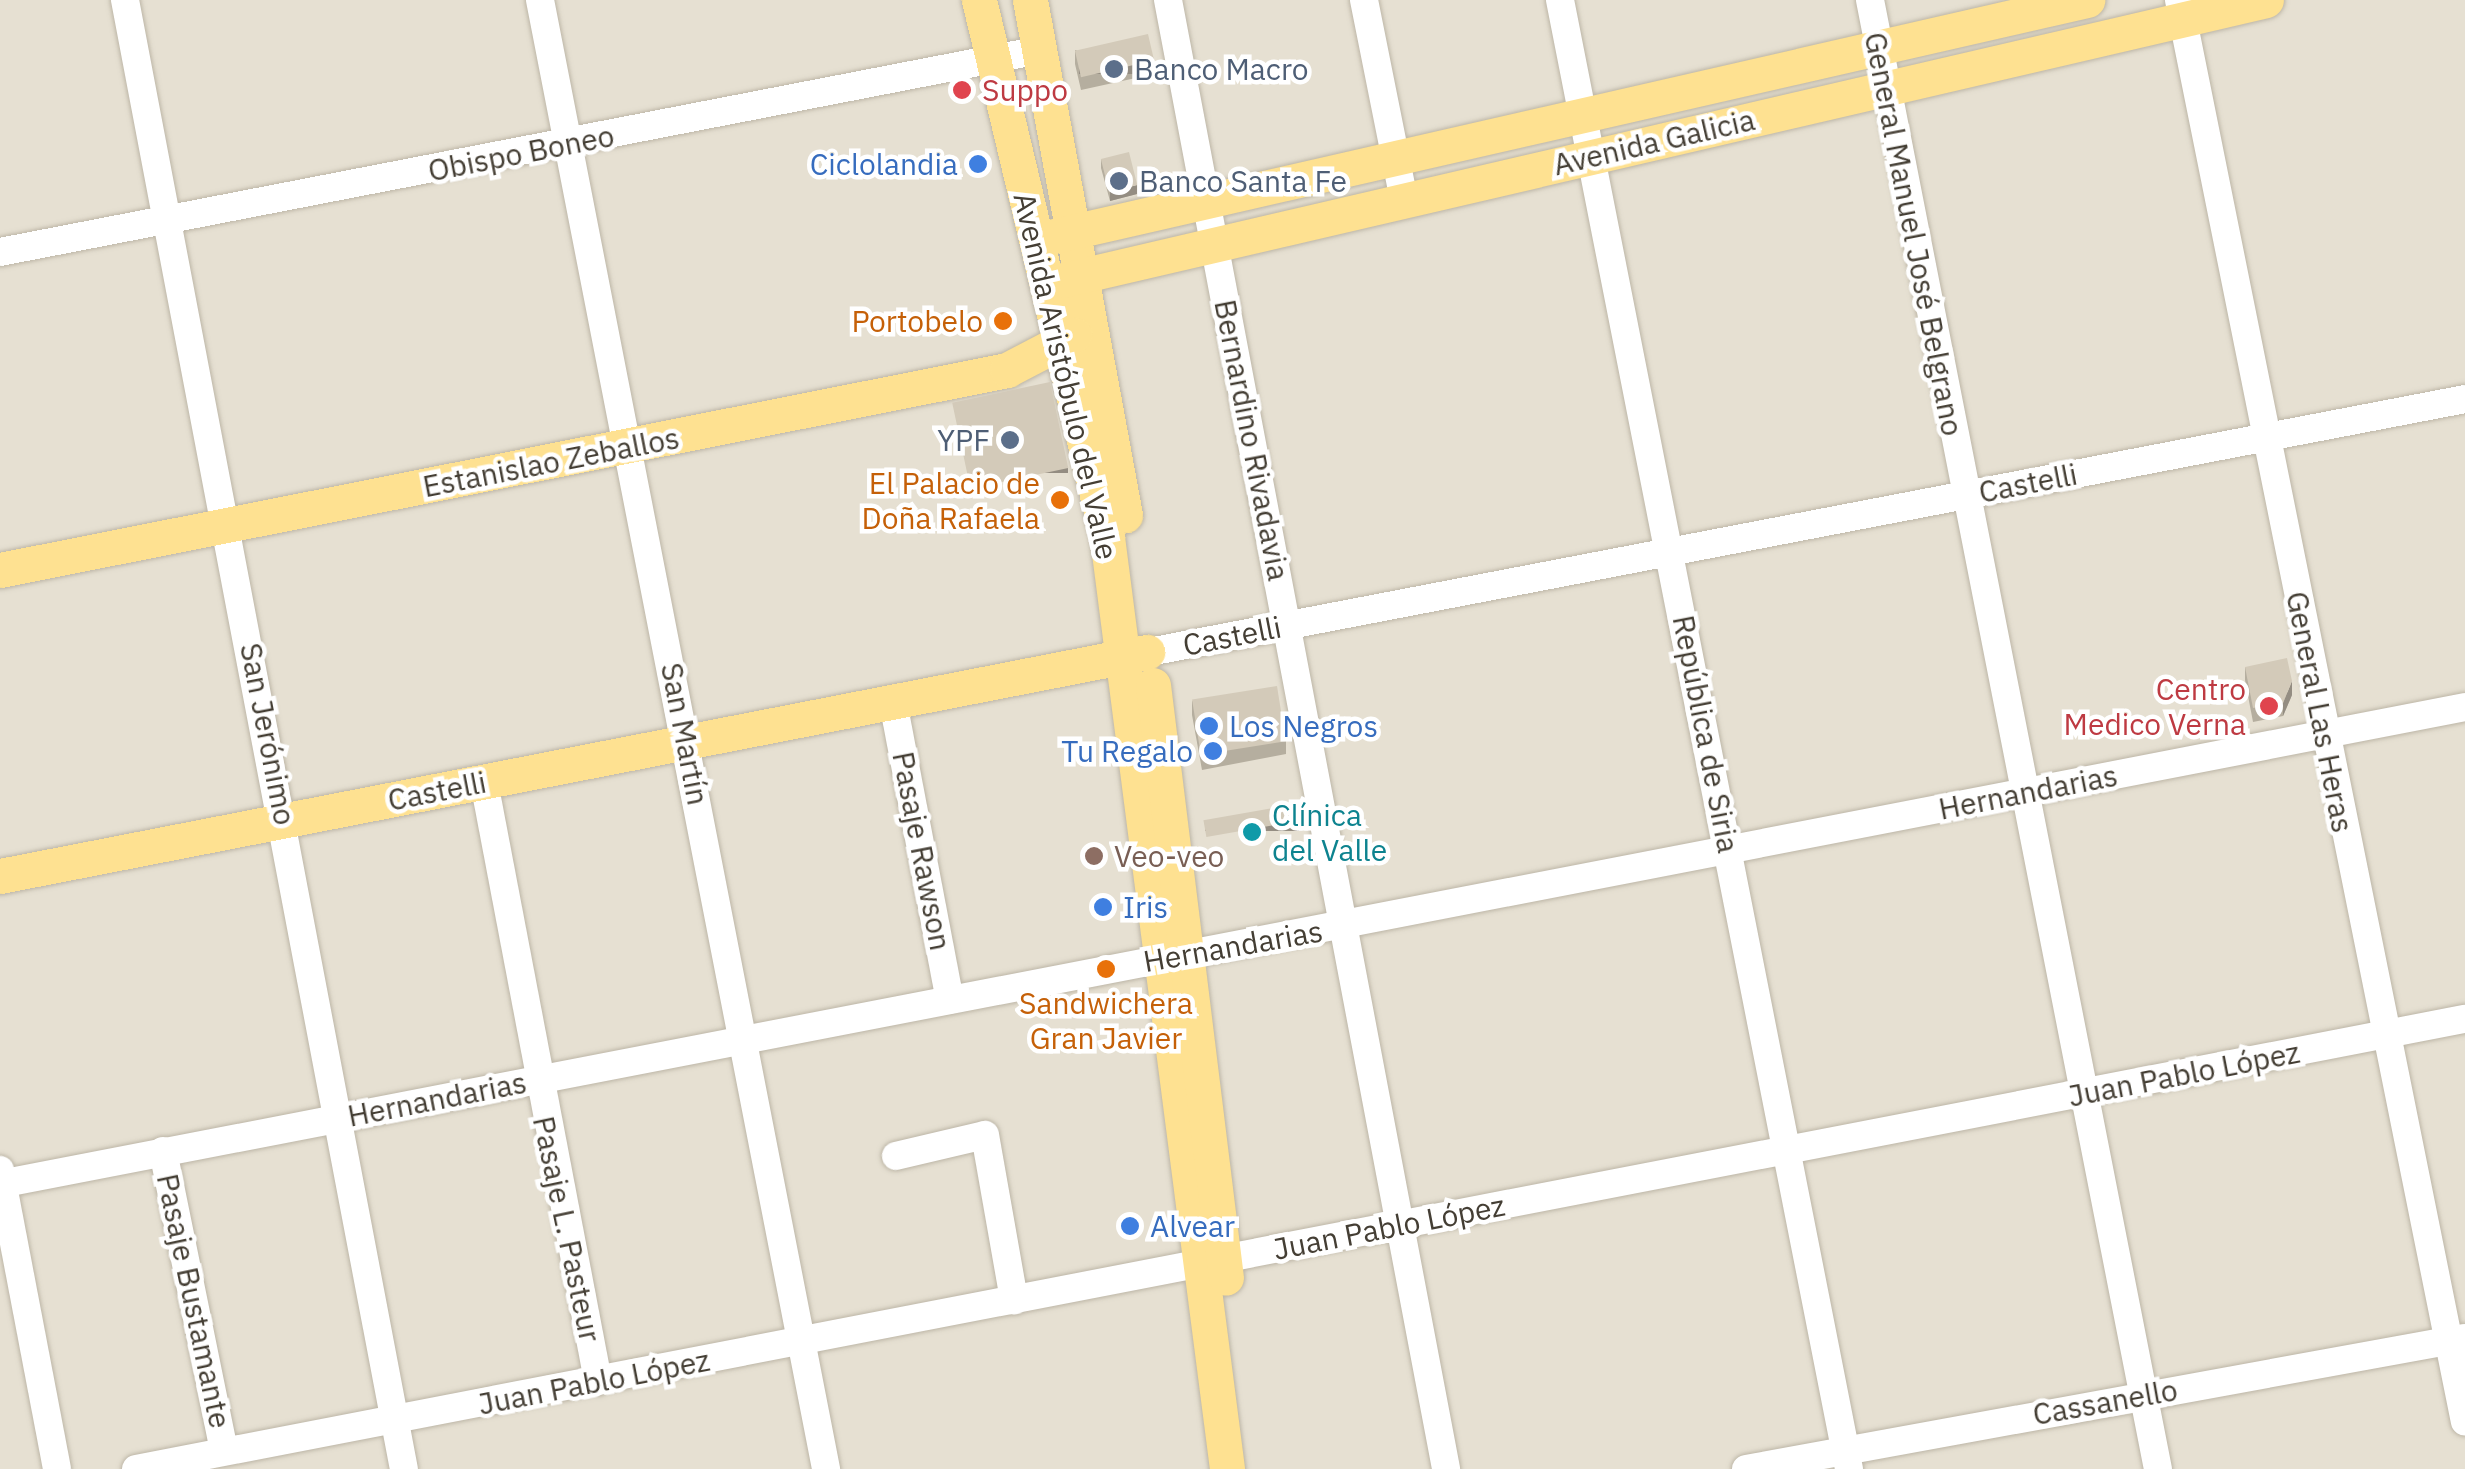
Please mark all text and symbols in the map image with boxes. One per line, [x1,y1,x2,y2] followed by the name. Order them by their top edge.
[1857,29,1971,439] street label: General Manuel José Belgrano
[1134,51,1309,87] place label: Banco Macro
[1103,58,1125,80] marker: Banco Macro
[982,72,1068,108] place label: Suppo
[951,79,973,101] marker: Suppo
[1550,101,1758,183] street label: Avenida Galicia
[425,117,617,189] street label: Obispo Boneo
[810,146,958,182] place label: Ciclolandia
[967,153,989,175] marker: Ciclolandia
[1139,163,1347,199] place label: Banco Santa Fe
[1108,170,1130,192] marker: Banco Santa Fe
[1006,189,1126,563] street label: Avenida Aristóbulo del Valle
[1207,296,1297,584] street label: Bernardino Rivadavia
[851,303,983,339] place label: Portobelo
[992,310,1014,332] marker: Portobelo
[420,419,682,505] street label: Estanislao Zeballos
[937,422,990,458] place label: YPF
[999,429,1021,451] marker: YPF
[1976,456,2080,510] street label: Castelli
[862,465,1040,536] place label: El Palacio de Doña Rafaela
[1049,489,1071,511] marker: El Palacio de Doña Rafaela
[2279,588,2361,836] street label: General Las Heras
[1180,609,1284,663] street label: Castelli
[1665,612,1747,856] street label: República de Siria
[233,640,303,828] street label: San Jerónimo
[654,660,716,808] street label: San Martín
[2064,671,2246,742] place label: Centro Medico Verna
[2256,693,2282,719] marker: Centro Medico Verna
[1229,708,1378,744] place label: Los Negros
[1198,715,1220,737] marker: Los Negros
[1061,733,1193,769] place label: Tu Regalo
[1202,740,1224,762] marker: Tu Regalo
[885,748,959,954] street label: Pasaje Rawson
[1936,757,2120,827] street label: Hernandarias
[385,764,489,818] street label: Castelli
[1272,797,1387,868] place label: Clínica del Valle
[1241,821,1263,843] marker: Clínica del Valle
[1114,838,1224,874] place label: Veo-veo
[1083,845,1105,867] marker: Veo-veo
[1123,889,1168,925] place label: Iris
[1092,896,1114,918] marker: Iris
[1141,913,1325,979] street label: Hernandarias
[1095,958,1117,980] marker: Sandwichera Gran Javier
[1019,985,1193,1056] place label: Sandwichera Gran Javier
[2065,1034,2303,1114] street label: Juan Pablo López
[345,1064,529,1134] street label: Hernandarias
[526,1113,608,1345] street label: Pasaje L. Pasteur
[149,1170,239,1432] street label: Pasaje Bustamante
[1270,1187,1508,1267] street label: Juan Pablo López
[1150,1208,1235,1244] place label: Alvear
[1119,1215,1141,1237] marker: Alvear
[475,1342,713,1422] street label: Juan Pablo López
[2030,1372,2180,1432] street label: Cassanello

